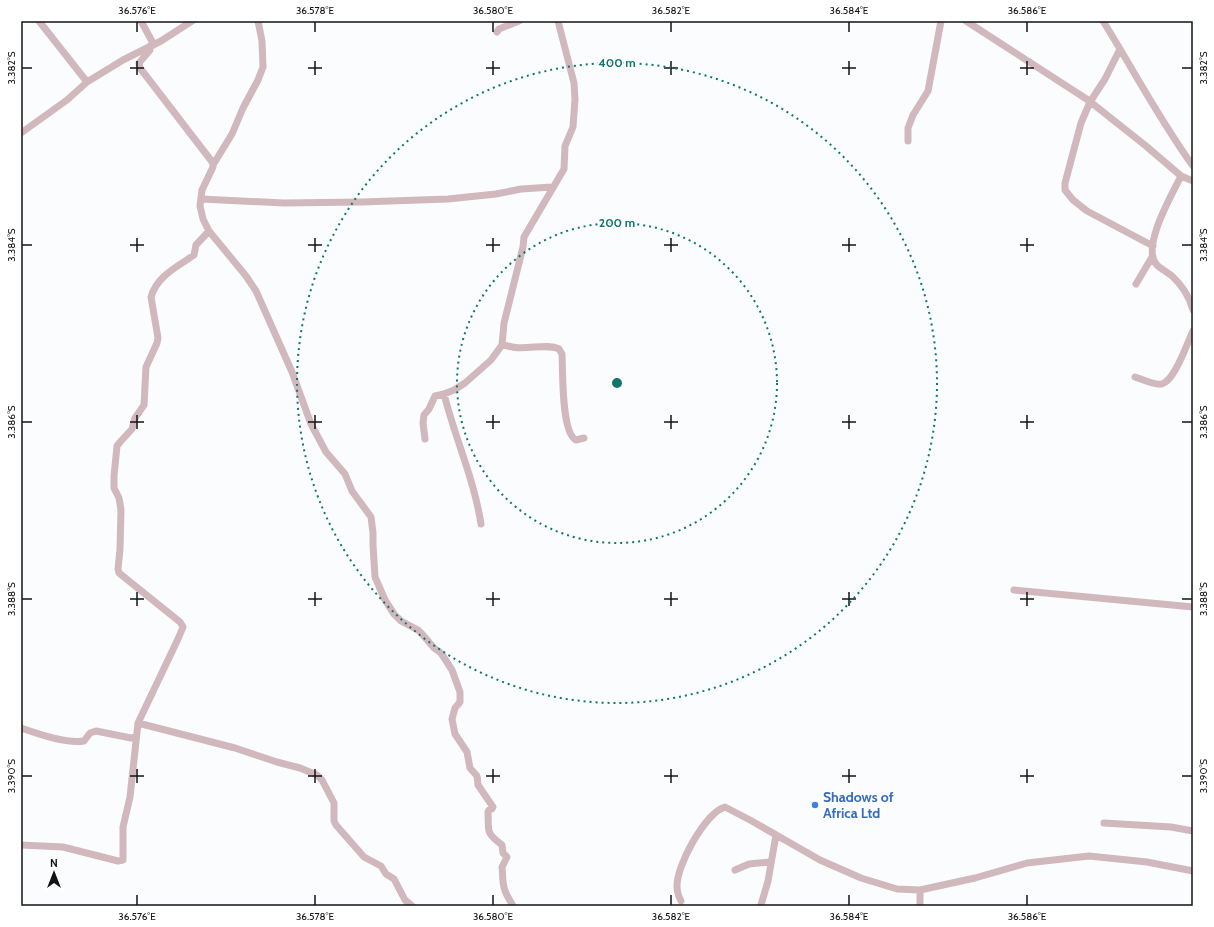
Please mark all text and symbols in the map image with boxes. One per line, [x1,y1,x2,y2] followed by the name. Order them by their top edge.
[118,4,156,17] text: 36.576°E
[296,4,335,17] text: 36.578°E
[473,4,513,17] text: 36.580°E
[652,4,691,17] text: 36.582°E
[830,4,869,17] text: 36.584°E
[1008,4,1047,17] text: 36.586°E
[5,51,18,84] text: 3.382°S
[1197,51,1210,84] text: 3.382°S
[598,55,636,70] text: 400 m
[599,215,635,230] text: 200 m
[5,228,18,262] text: 3.384°S
[1197,228,1210,262] text: 3.384°S
[610,376,624,390] centre of rings
[5,405,18,439] text: 3.386°S
[1197,405,1210,439] text: 3.386°S
[5,582,18,616] text: 3.388°S
[1197,582,1210,616] text: 3.388°S
[5,759,18,793] text: 3.390°S
[1197,759,1210,793] text: 3.390°S
[823,788,894,822] place label: Shadows of Africa Ltd
[810,800,820,810] marker: Shadows of Africa Ltd
[34,853,74,893] north arrow
[50,856,58,870] text: N
[118,910,156,923] text: 36.576°E
[296,910,335,923] text: 36.578°E
[473,910,513,923] text: 36.580°E
[652,910,691,923] text: 36.582°E
[830,910,869,923] text: 36.584°E
[1008,910,1047,923] text: 36.586°E

